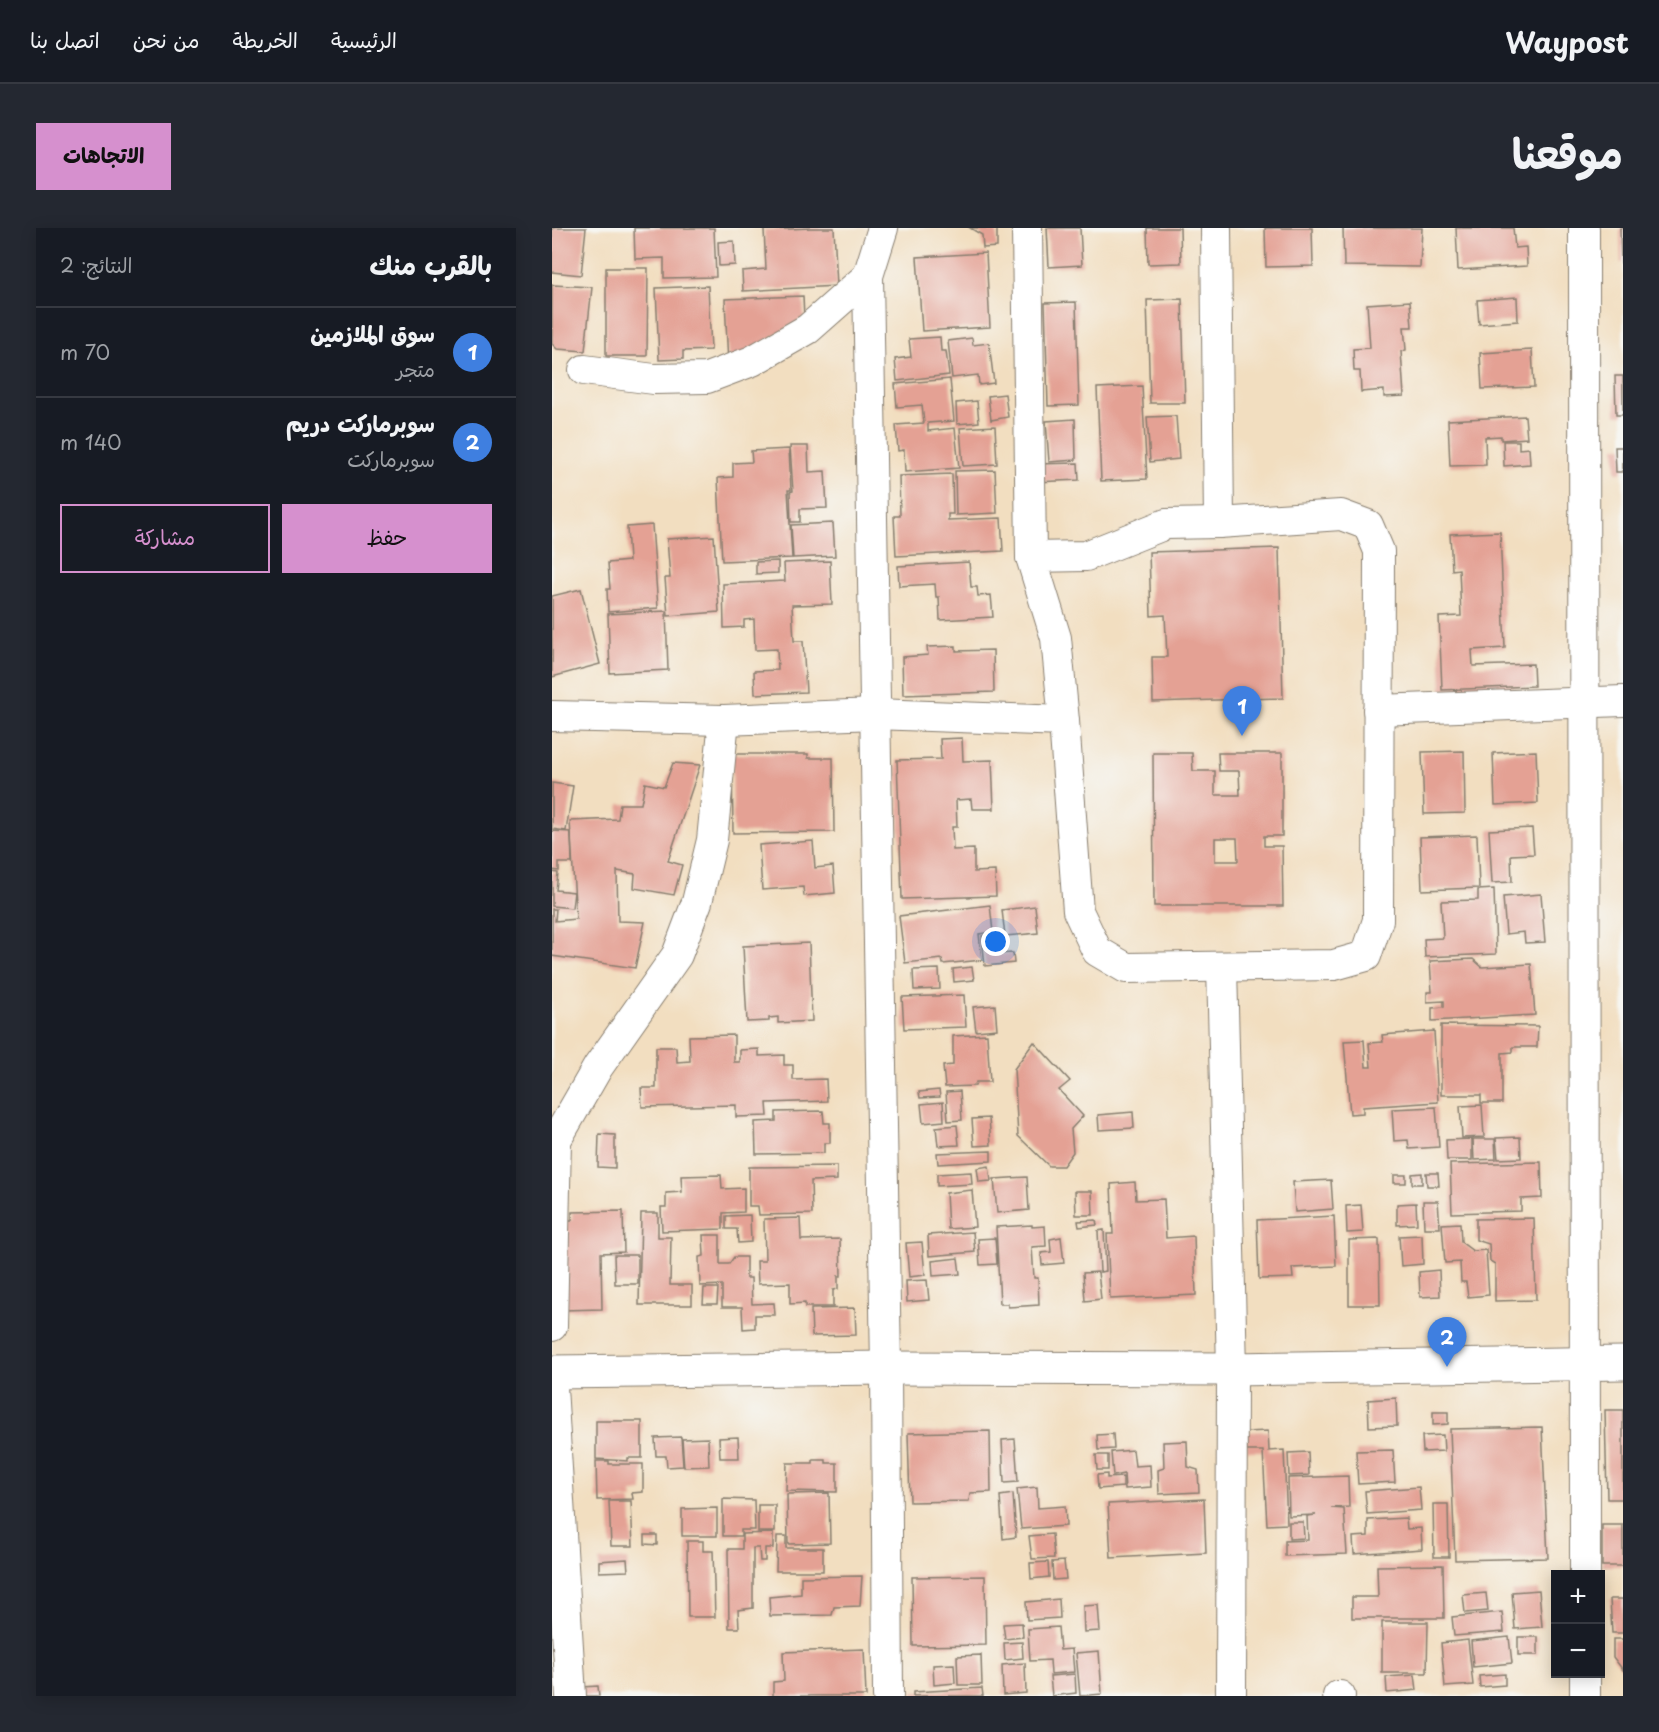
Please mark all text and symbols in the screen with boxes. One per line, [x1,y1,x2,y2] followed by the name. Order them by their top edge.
[1505,20,1629,63] text: Waypost
[30,23,100,55] text: اتصل بنا
[133,23,199,55] text: من نحن
[232,23,298,55] text: الخريطة
[331,23,397,55] text: الرئيسية
[1512,120,1623,183] text: موقعنا
[36,123,171,190] button: الاتجاهات
[370,245,492,284] text: بالقرب منك
[60,250,133,280] text: النتائج: 2
[310,316,435,349] text: سوق الملازمين
[60,337,110,367] text: 70 m
[468,337,477,367] text: 1
[396,354,435,384] text: متجر
[286,406,435,439] text: سوبرماركت دريم
[60,427,122,457] text: 140 m
[465,427,480,457] text: 2
[347,444,435,474] text: سوبرماركت
[60,504,270,573] button: مشاركة
[282,504,492,573] button: حفظ
[1222,686,1262,736] pin: 1
[981,927,1010,956] your location
[1428,1318,1466,1367] pin: 2
[1551,1570,1605,1678] map controls
[1551,1570,1605,1624] button: +
[1551,1624,1605,1678] button: −

